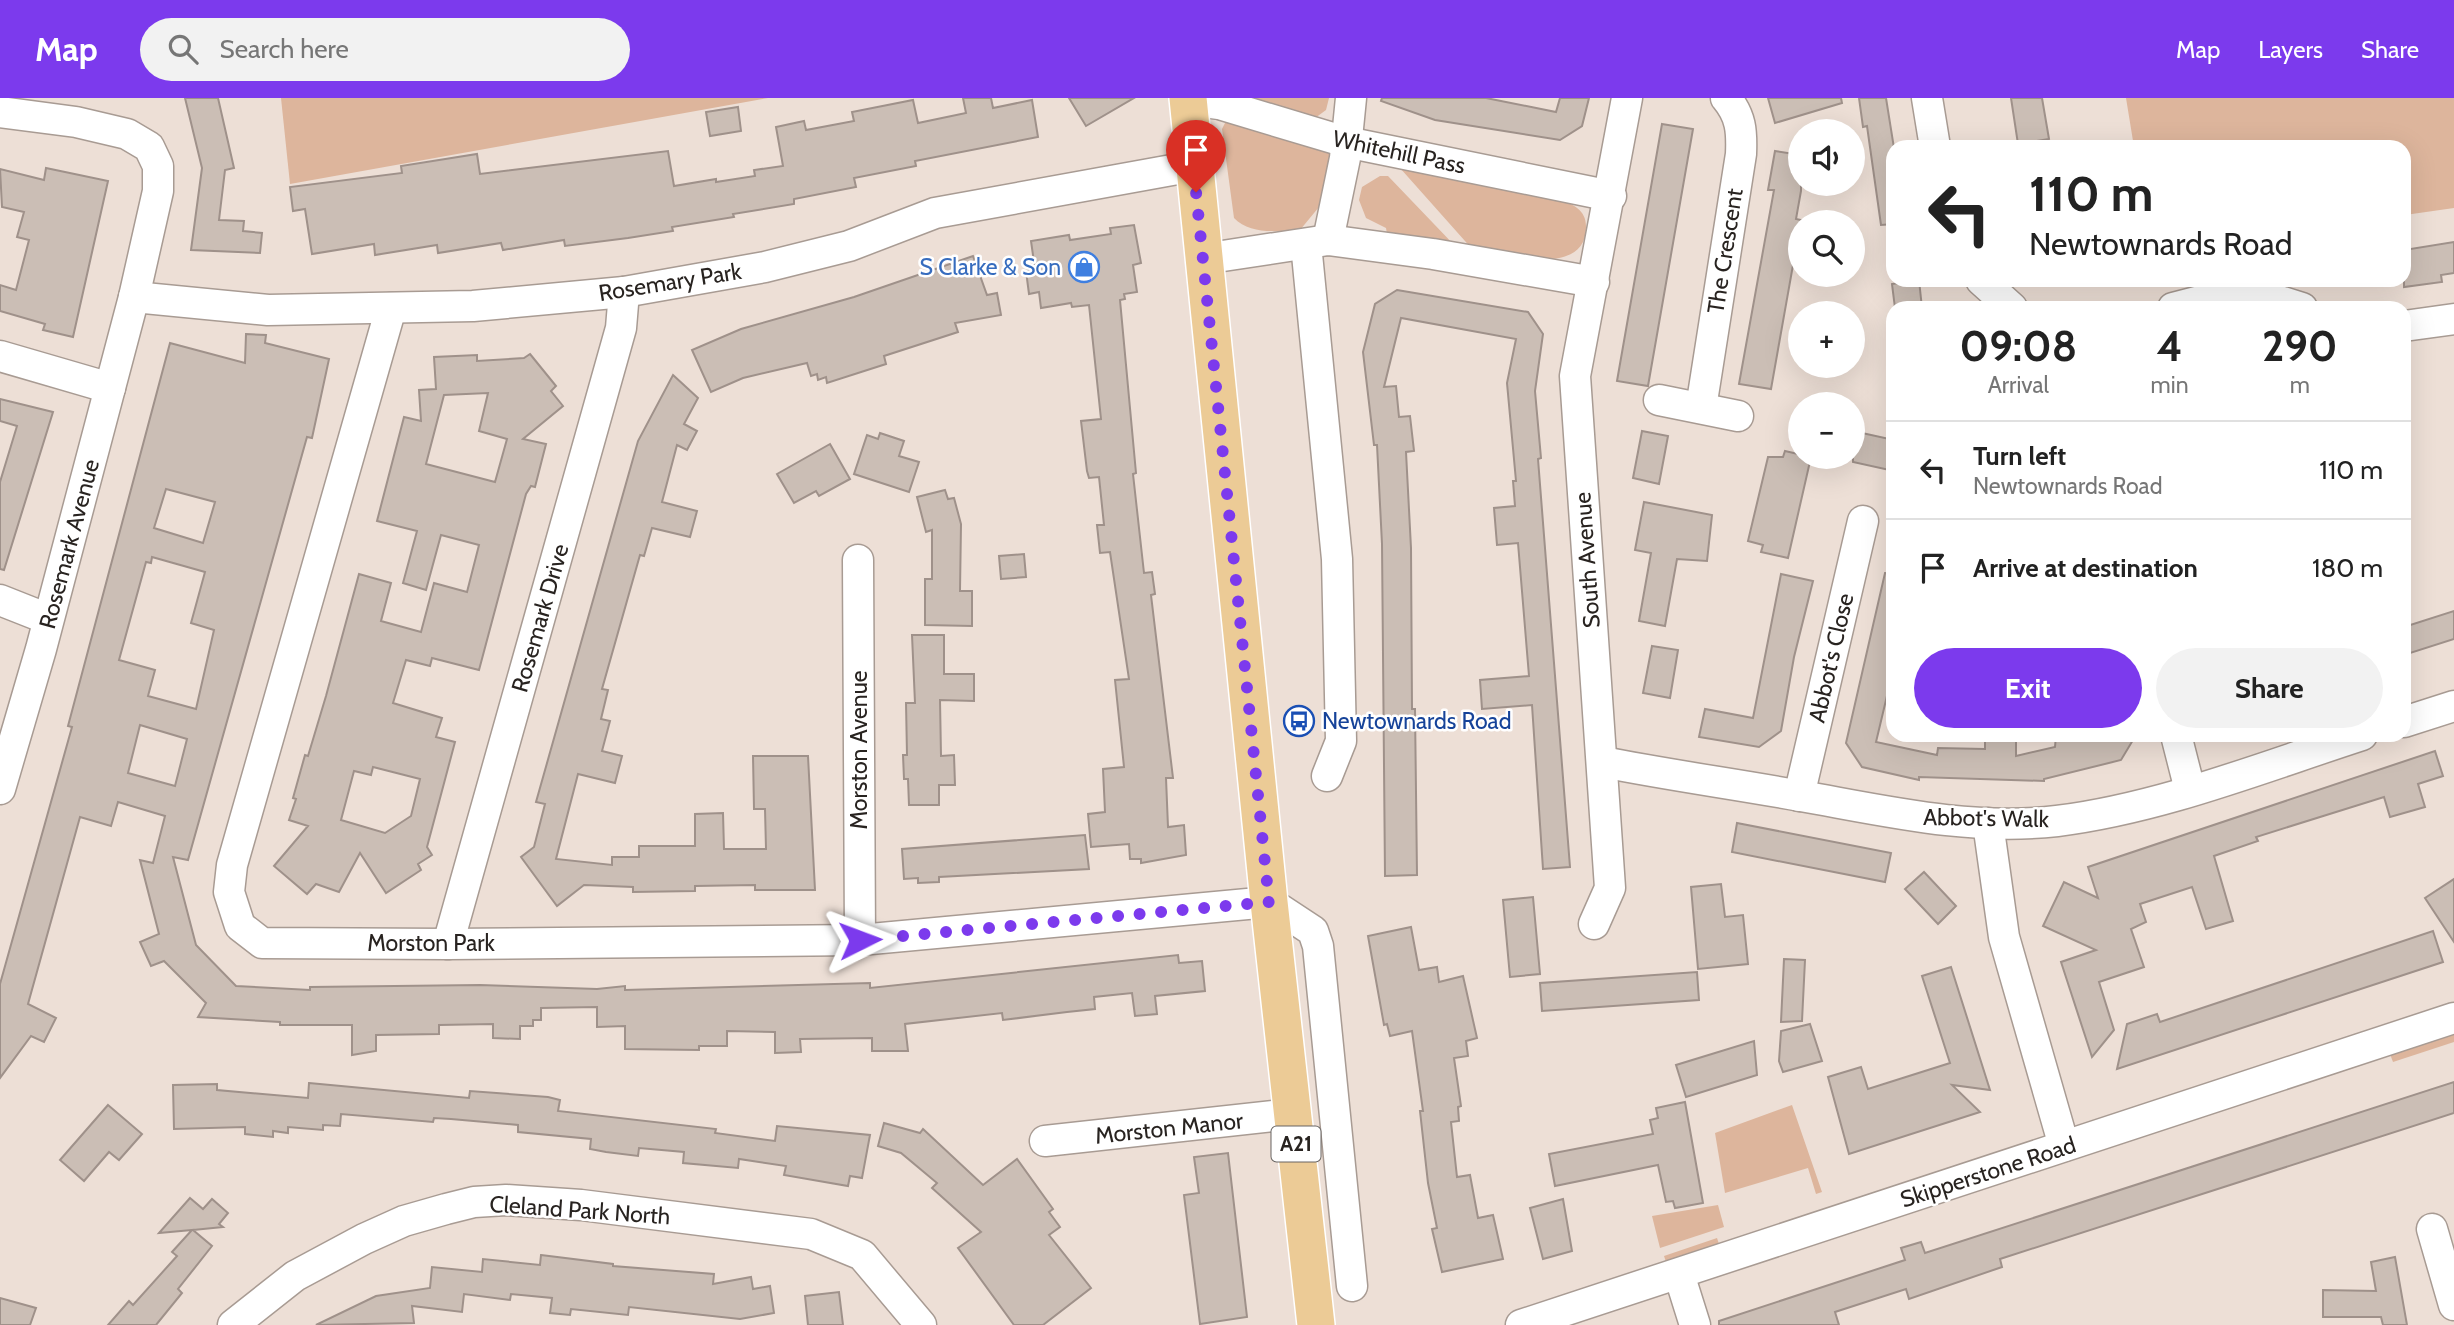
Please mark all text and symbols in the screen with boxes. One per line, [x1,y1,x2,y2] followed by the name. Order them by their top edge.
[140,18,630,81] search box
[35,29,98,69] text: Map
[164,30,202,68] icon: search
[220,33,349,65] text: Search here
[2176,35,2220,64] text: Map
[2258,35,2323,64] text: Layers
[2361,35,2419,64] text: Share
[1788,119,1865,469] map controls
[1788,119,1865,196] button: sound
[1166,120,1226,192] pin
[1330,124,1468,180] street label: Whitehill Pass
[1177,131,1215,169] icon: arrive
[2029,164,2153,223] text: 110 m
[1914,168,2005,259] icon: left
[1701,186,1749,316] street label: The Crescent
[1788,210,1865,287] button: search
[2029,224,2293,263] text: Newtownards Road
[1067,250,1101,284] shop icon: S Clarke & Son
[920,253,1061,281] place label: S Clarke & Son
[597,257,744,307] street label: Rosemary Park
[1788,301,1865,378] button: +
[1960,320,2077,372] text: 09:08
[2157,320,2183,372] text: 4
[2262,320,2338,372] text: 290
[1988,371,2049,399] text: Arrival
[2151,371,2189,399] text: min
[2290,371,2310,399] text: m
[1788,392,1865,469] button: −
[1973,440,2066,472] text: Turn left
[1914,451,1952,489] icon: left
[2319,454,2383,486] text: 110 m
[33,456,105,632] street label: Rosemark Avenue
[1973,472,2162,500] text: Newtownards Road
[1568,491,1606,629] street label: South Avenue
[505,540,575,695] street label: Rosemark Drive
[1914,549,1952,587] icon: arrive
[1973,552,2198,584] text: Arrive at destination
[2312,552,2383,584] text: 180 m
[1803,590,1860,725] street label: Abbot's Close
[1914,648,2142,728] button: Exit
[2156,648,2383,728] button: Share
[845,670,873,830] street label: Morston Avenue
[1282,704,1316,738] bus stop icon: Newtownards Road
[1322,707,1511,735] place label: Newtownards Road
[1923,803,2050,833] street label: Abbot's Walk
[823,903,897,977] position arrow
[367,929,496,957] street label: Morston Park
[1094,1106,1245,1150] street label: Morston Manor
[1272,1126,1320,1162] road number: A21
[1897,1130,2079,1214] street label: Skipperstone Road
[489,1190,671,1230] street label: Cleland Park North

